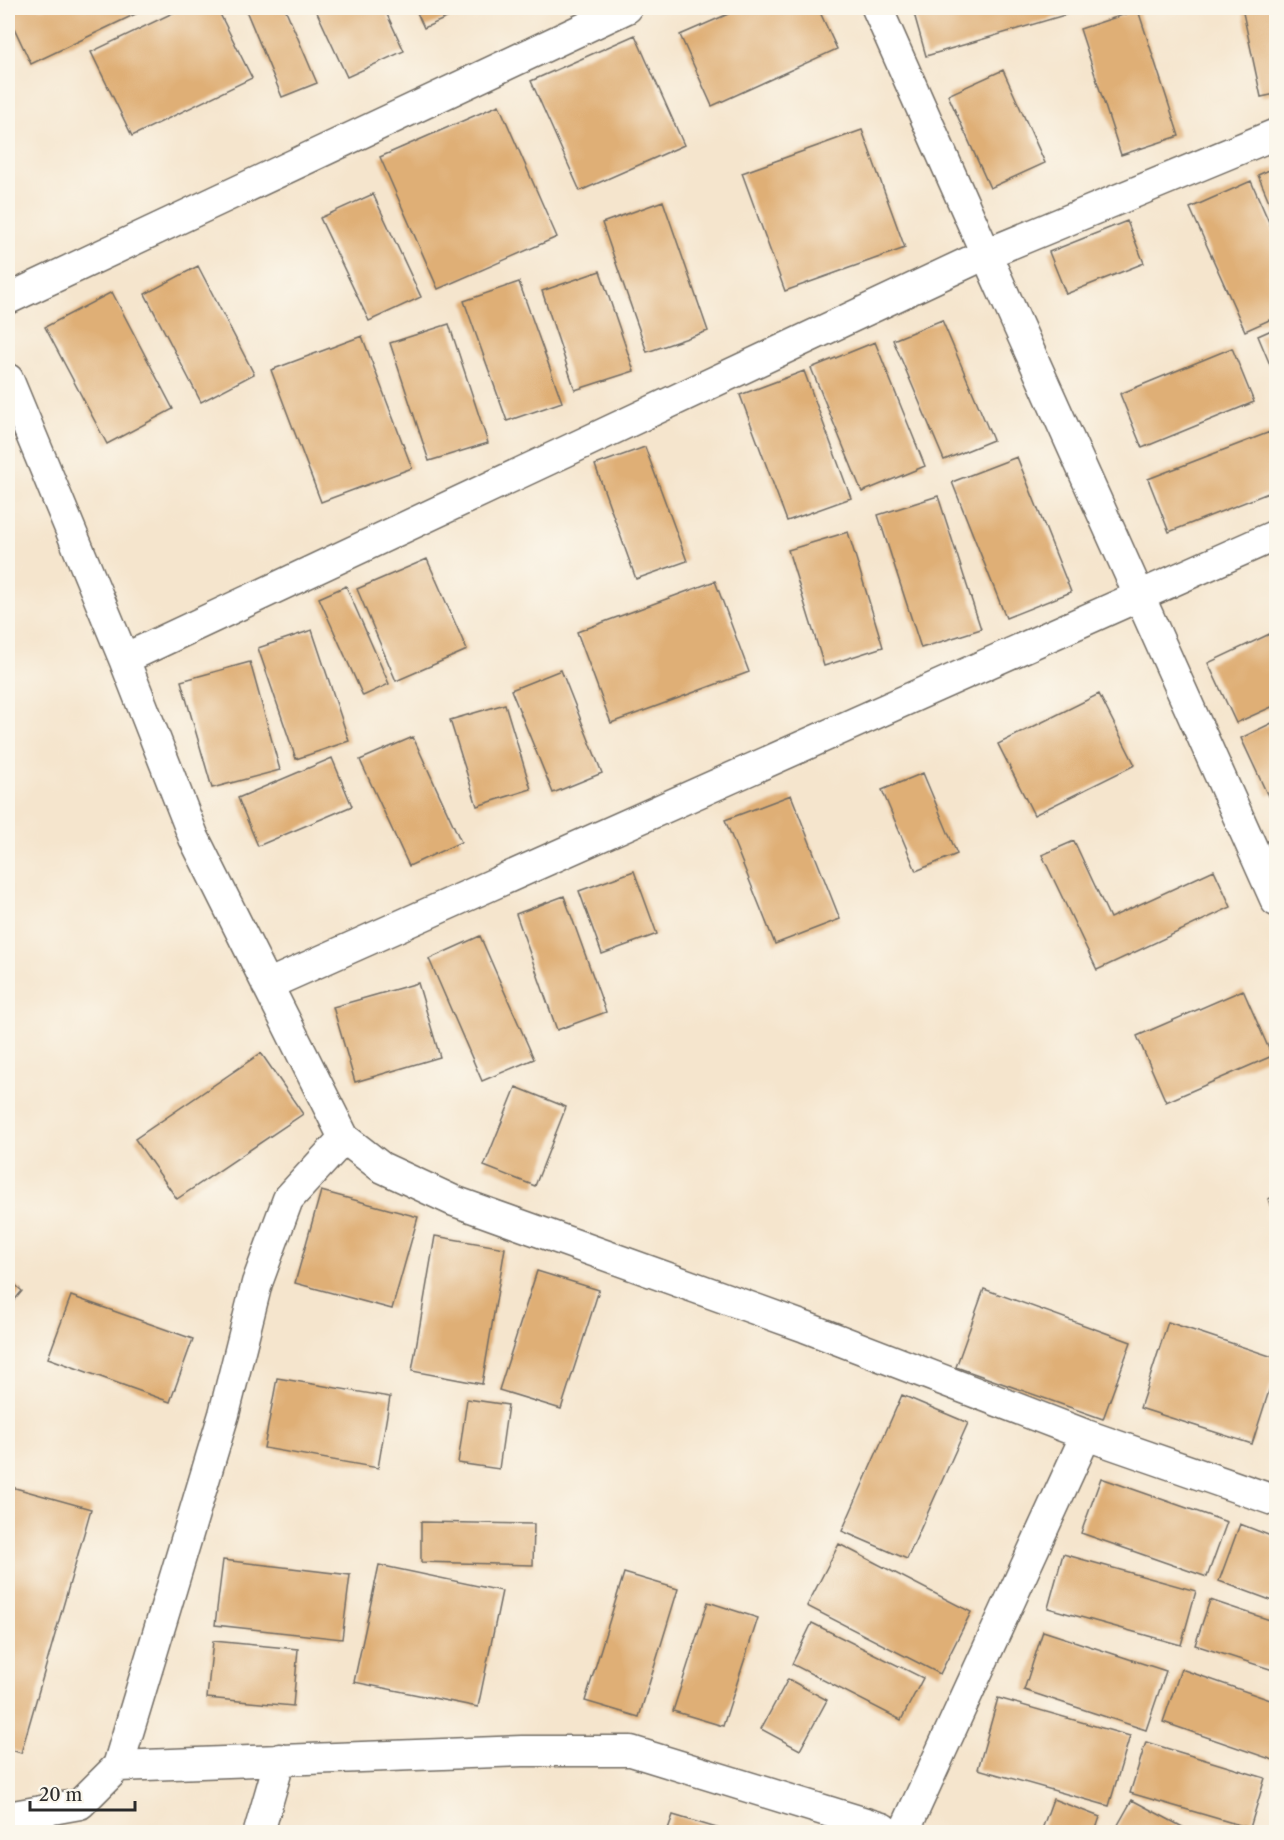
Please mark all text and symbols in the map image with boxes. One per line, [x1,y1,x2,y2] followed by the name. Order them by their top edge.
[30,1774,135,1812] scale bar
[39,1784,83,1806] text: 20 m

